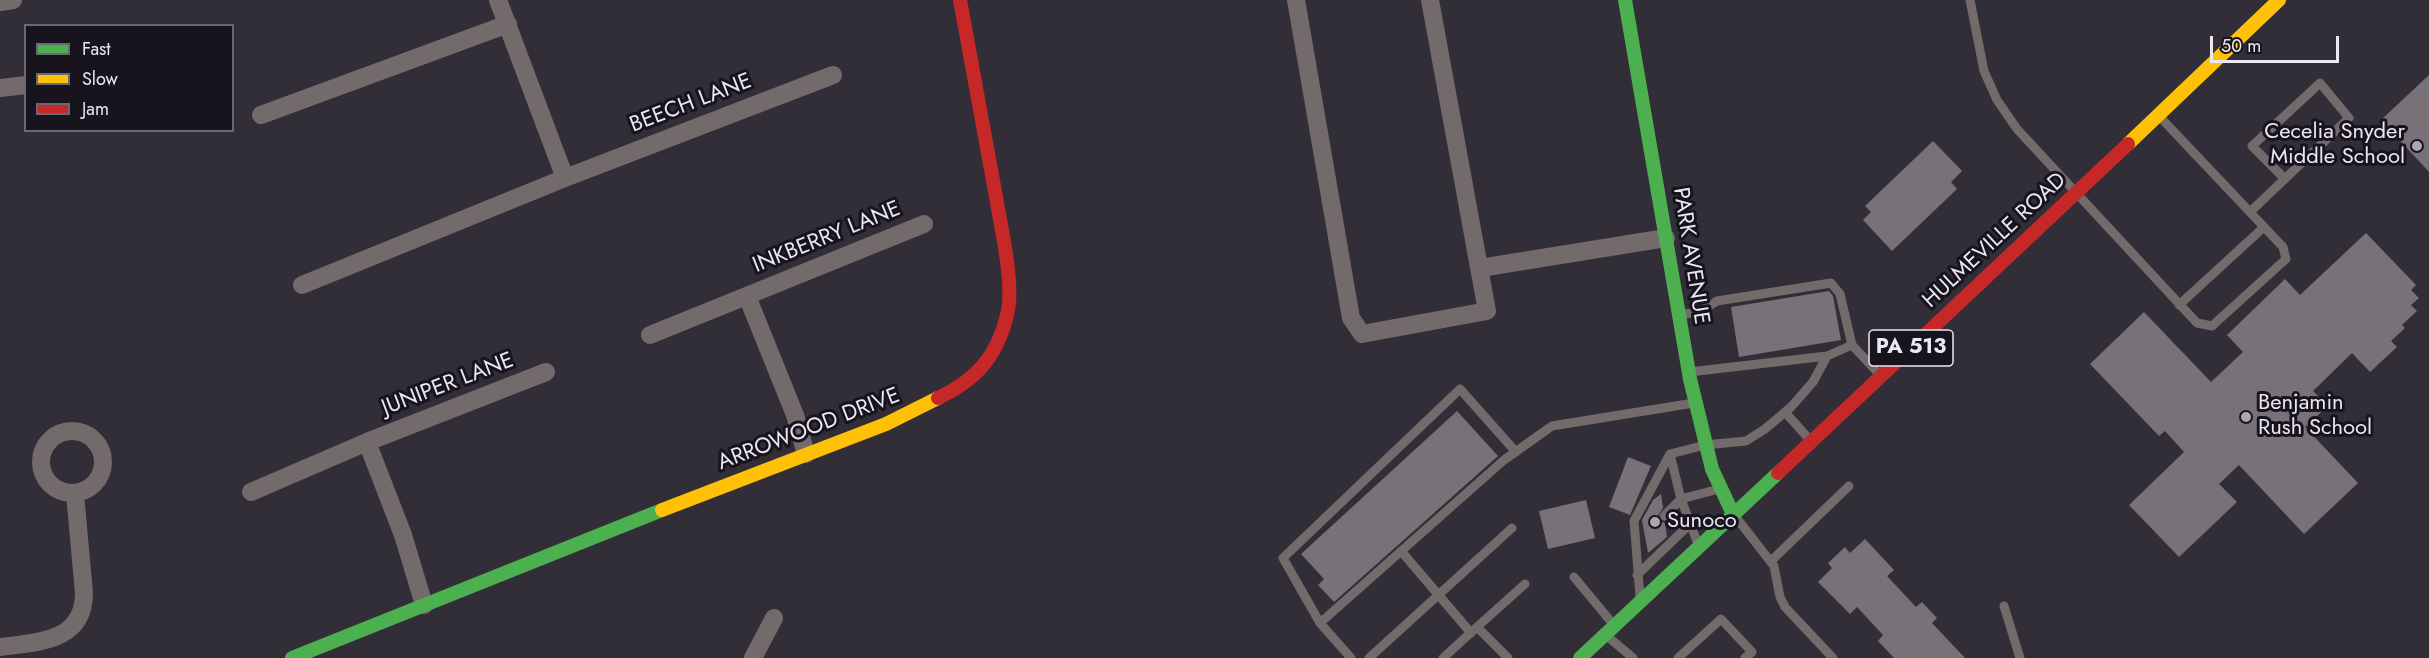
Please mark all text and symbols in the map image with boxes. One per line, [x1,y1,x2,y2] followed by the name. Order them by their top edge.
[24,24,234,132] legend
[2213,24,2342,62] scale bar
[2221,33,2261,59] text: 50 m
[82,36,111,62] text: Fast
[82,66,118,92] text: Slow
[626,69,756,139] street label: BEECH LANE
[82,96,109,122] text: Jam
[2264,120,2405,172] place label: Cecelia Snyder Middle School
[2410,139,2424,153] marker: Cecelia Snyder Middle School
[1918,168,2072,314] street label: HULMEVILLE ROAD
[1666,186,1714,326] street label: PARK AVENUE
[749,196,905,280] street label: INKBERRY LANE
[1869,330,1953,366] road number: PA 513
[378,348,518,422] street label: JUNIPER LANE
[714,383,904,477] street label: ARROWOOD DRIVE
[2258,391,2372,442] place label: Benjamin Rush School
[2239,410,2253,424] marker: Benjamin Rush School
[1667,509,1737,535] place label: Sunoco
[1648,515,1662,529] marker: Sunoco

